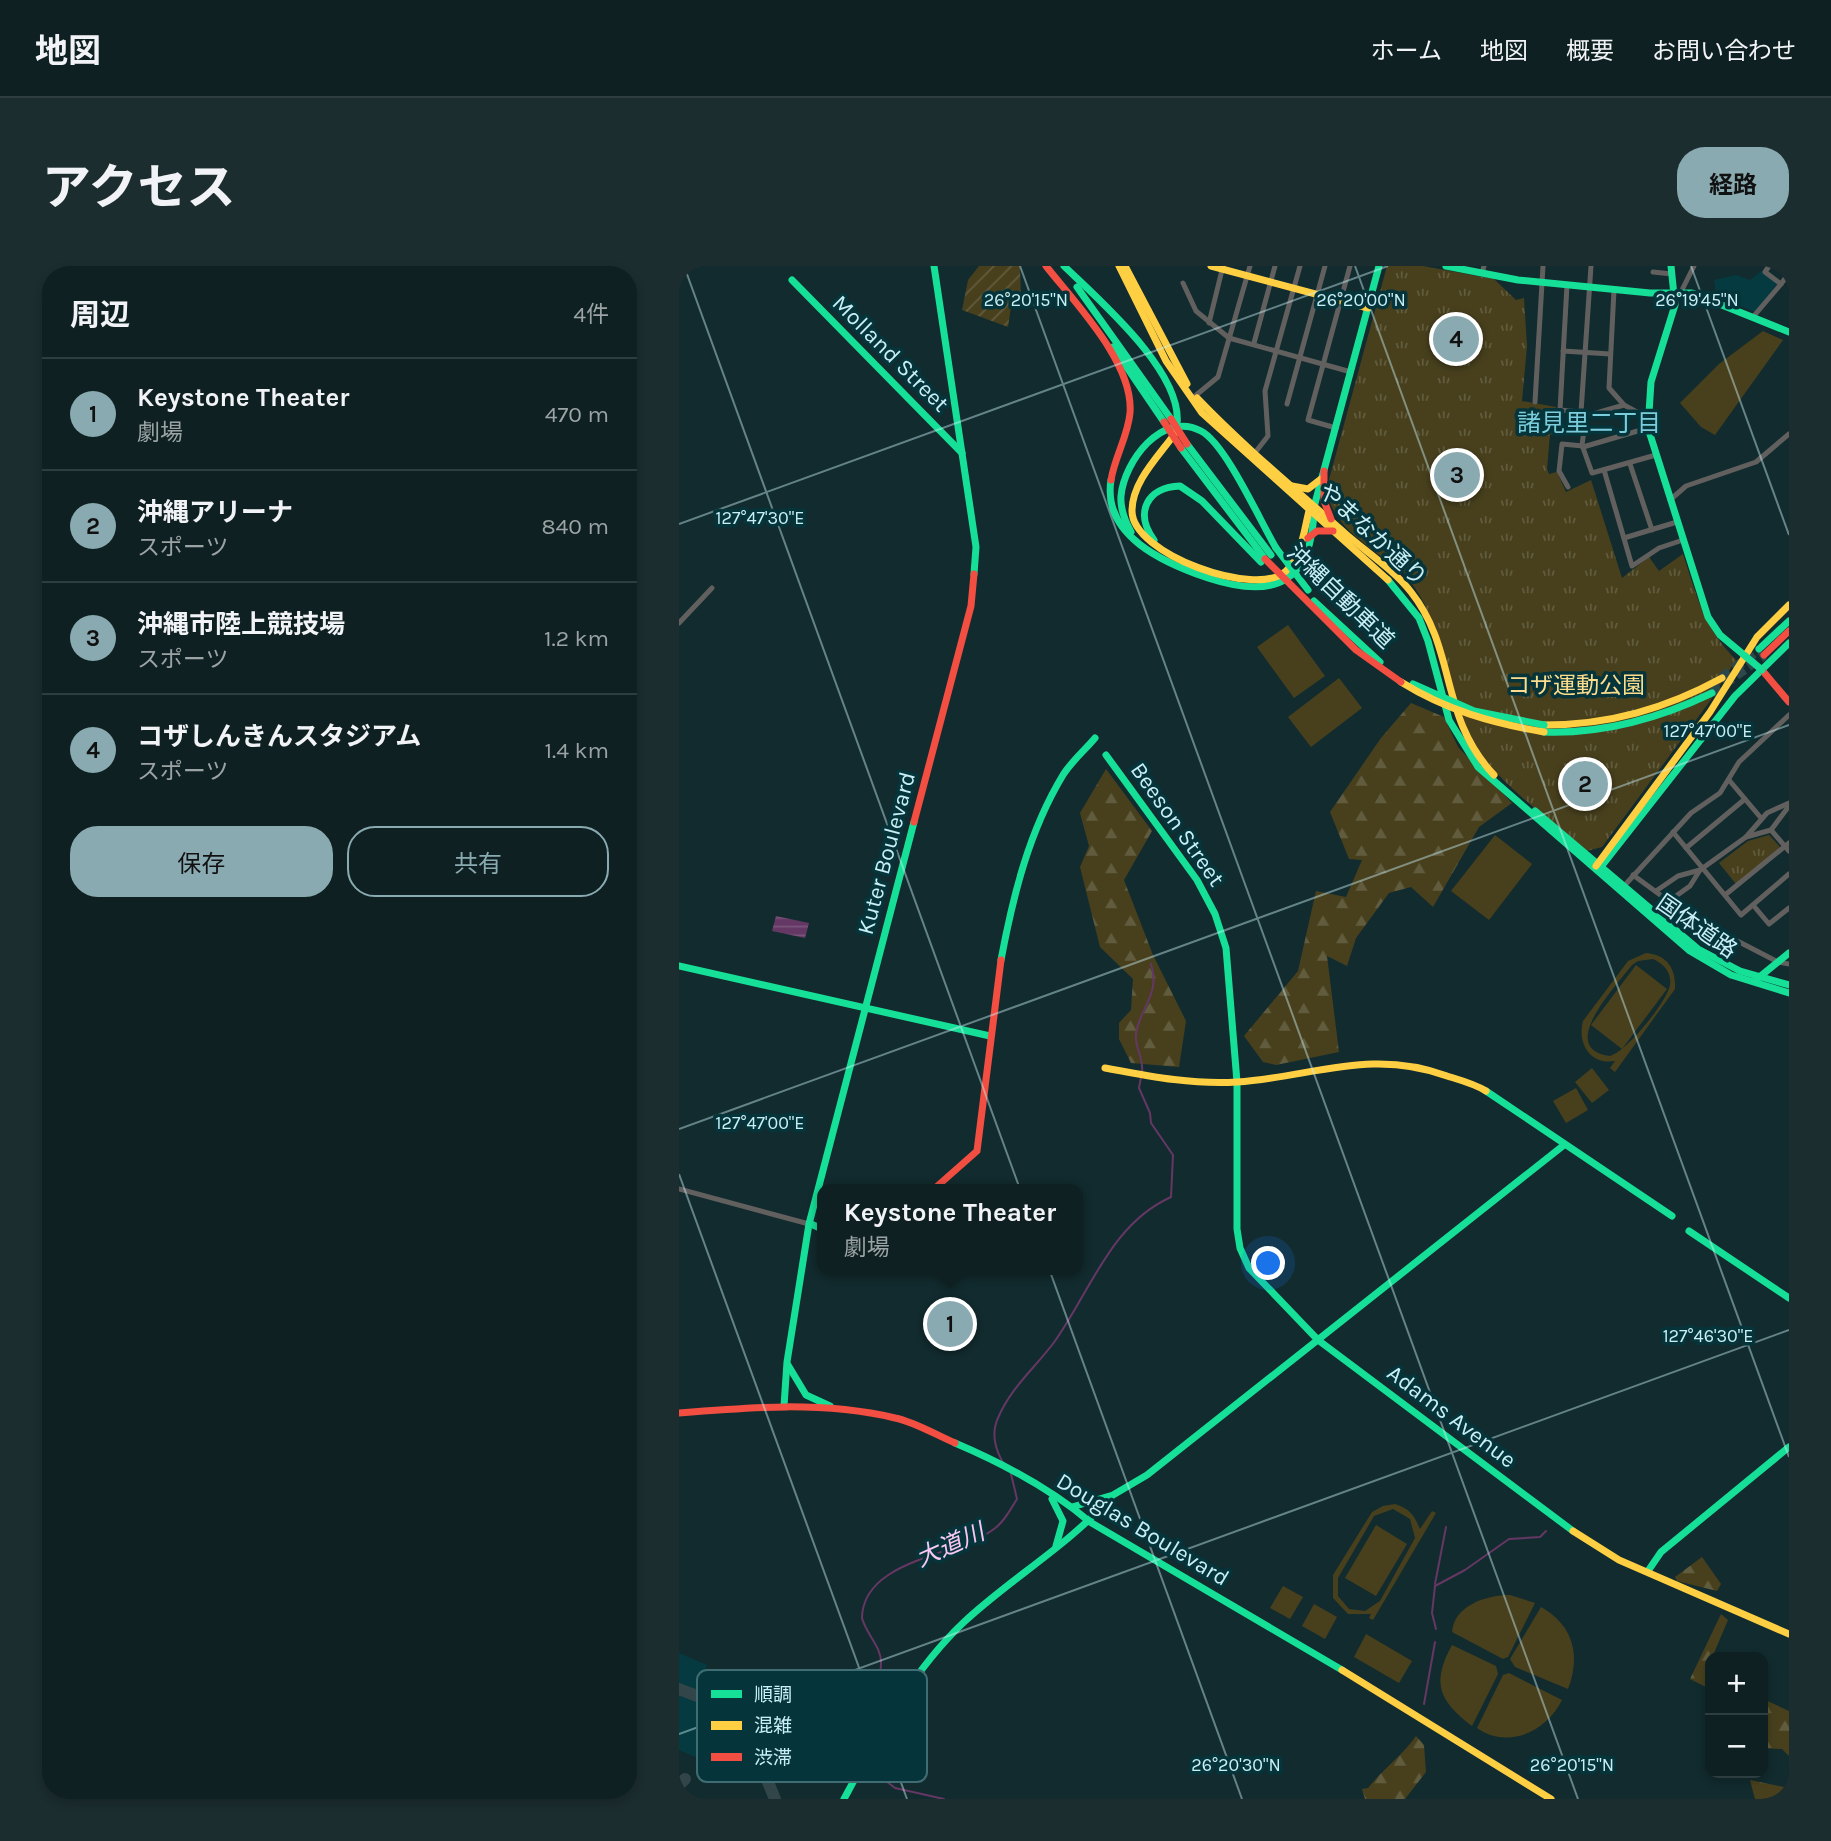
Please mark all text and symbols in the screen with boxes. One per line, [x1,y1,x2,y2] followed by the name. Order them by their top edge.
[35,32,101,70] text: 地図
[1371,37,1442,65] text: ホーム
[1480,37,1528,65] text: 地図
[1566,37,1614,65] text: 概要
[1652,37,1796,65] text: お問い合わせ
[1677,147,1789,218] button: 経路
[42,159,236,216] text: アクセス
[827,289,955,417] street label: Molland Street
[984,289,1068,311] text: 26°20'15"N
[1316,289,1406,311] text: 26°20'00"N
[1655,289,1739,311] text: 26°19'45"N
[70,297,130,333] text: 周辺
[573,301,609,328] text: 4件
[1433,313,1479,365] pin: 4
[137,382,349,413] text: Keystone Theater
[89,401,97,428] text: 1
[545,401,609,428] text: 470 m
[1517,409,1661,437] district label: 諸見里二丁目
[137,419,183,446] text: 劇場
[1434,449,1480,501] pin: 3
[1313,477,1432,591] street label: やまなか通り
[137,497,293,528] text: 沖縄アリーナ
[716,507,804,529] text: 127°47'30"E
[86,513,100,540] text: 2
[541,513,609,540] text: 840 m
[137,534,229,561] text: スポーツ
[1282,539,1400,654] street label: 沖縄自動車道
[137,609,345,640] text: 沖縄市陸上競技場
[86,625,100,652] text: 3
[544,625,609,652] text: 1.2 km
[137,646,229,673] text: スポーツ
[1507,672,1645,699] park label: コザ運動公園
[1664,720,1752,742] text: 127°47'00"E
[137,721,421,752] text: コザしんきんスタジアム
[86,737,100,764] text: 4
[545,737,609,764] text: 1.4 km
[1125,757,1230,892] street label: Beeson Street
[137,758,229,785] text: スポーツ
[1562,758,1608,810] pin: 2
[852,769,921,937] street label: Kuter Boulevard
[70,826,333,897] button: 保存
[347,826,609,897] button: 共有
[1651,889,1742,964] street label: 国体道路
[716,1112,804,1134] text: 127°47'00"E
[817,1184,1083,1275] popup
[844,1197,1056,1228] text: Keystone Theater
[844,1234,890,1261] text: 劇場
[1251,1246,1285,1280] your location
[927,1298,973,1350] pin: 1
[1663,1325,1753,1347] text: 127°46'30"E
[1382,1359,1521,1474] street label: Adams Avenue
[1052,1467,1234,1592] street label: Douglas Boulevard
[911,1516,991,1572] water label: 大道川
[1705,1652,1768,1778] map controls
[1705,1652,1768,1715] button: +
[697,1670,927,1782] legend
[754,1684,792,1706] text: 順調
[754,1715,792,1737] text: 混雑
[1705,1715,1768,1778] button: −
[754,1747,792,1769] text: 渋滞
[1191,1754,1281,1776] text: 26°20'30"N
[1530,1754,1614,1776] text: 26°20'15"N

